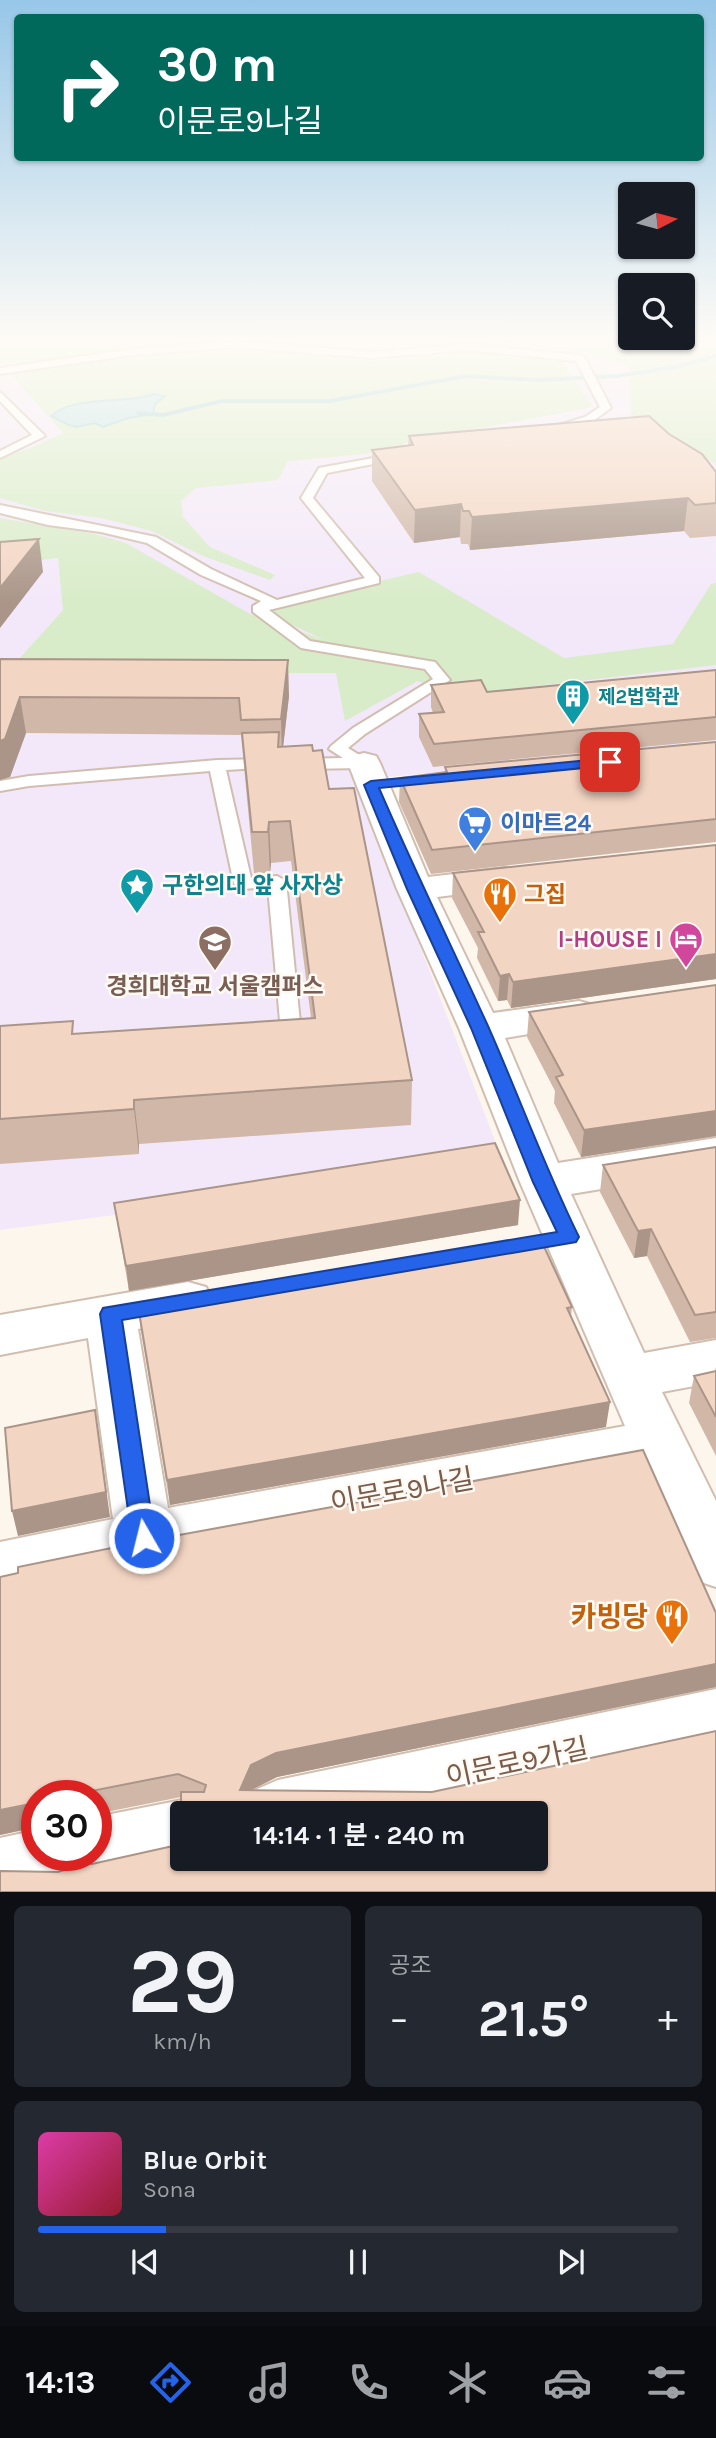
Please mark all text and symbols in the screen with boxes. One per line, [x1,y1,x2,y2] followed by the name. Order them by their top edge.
[157,36,277,93] text: 30 m
[42,42,133,133] icon: right
[157,103,323,140] text: 이문로9나길
[618,182,695,259] north arrow
[618,182,695,350] map controls
[618,273,695,350] button: search
[554,677,592,726] building icon: 제2법학관
[598,686,680,708] place label: 제2법학관
[580,732,640,792] pin
[591,743,629,781] icon: arrive
[456,804,494,853] supermarket icon: 이마트24
[500,810,591,837] place label: 이마트24
[118,866,156,915] place icon: 구한의대 앞 사자상
[162,872,343,899] place label: 구한의대 앞 사자상
[481,875,519,924] restaurant icon: 그집
[524,881,566,908] place label: 그집
[667,920,705,969] hotel icon: I-HOUSE I
[196,923,234,972] school or university icon: 경희대학교 서울캠퍼스
[558,926,662,953] place label: I-HOUSE I
[106,973,324,1000] place label: 경희대학교 서울캠퍼스
[328,1462,476,1519] street label: 이문로9나길
[107,1501,181,1575] position arrow
[653,1597,691,1646] restaurant icon: 카빙당
[571,1600,648,1633] place label: 카빙당
[443,1731,591,1794] street label: 이문로9가길
[21,1780,112,1871] speed limit sign: 30
[253,1820,465,1851] text: 14:14 · 1 분 · 240 m
[127,1929,238,2035] text: 29
[389,1952,431,1979] text: 공조
[478,1988,589,2049] text: 21.5°
[389,1996,409,2041] text: −
[658,1996,678,2041] text: +
[153,2028,212,2055] text: km/h
[143,2145,267,2176] text: Blue Orbit
[143,2176,196,2203] text: Sona
[126,2243,164,2281] icon: previous
[339,2243,377,2281] icon: pause
[552,2243,590,2281] icon: next
[146,2358,195,2407] icon: directions
[245,2358,294,2407] icon: music
[344,2358,393,2407] icon: phone
[443,2358,492,2407] icon: climate
[543,2358,592,2407] icon: car
[642,2358,691,2407] icon: filters
[25,2364,96,2401] text: 14:13

